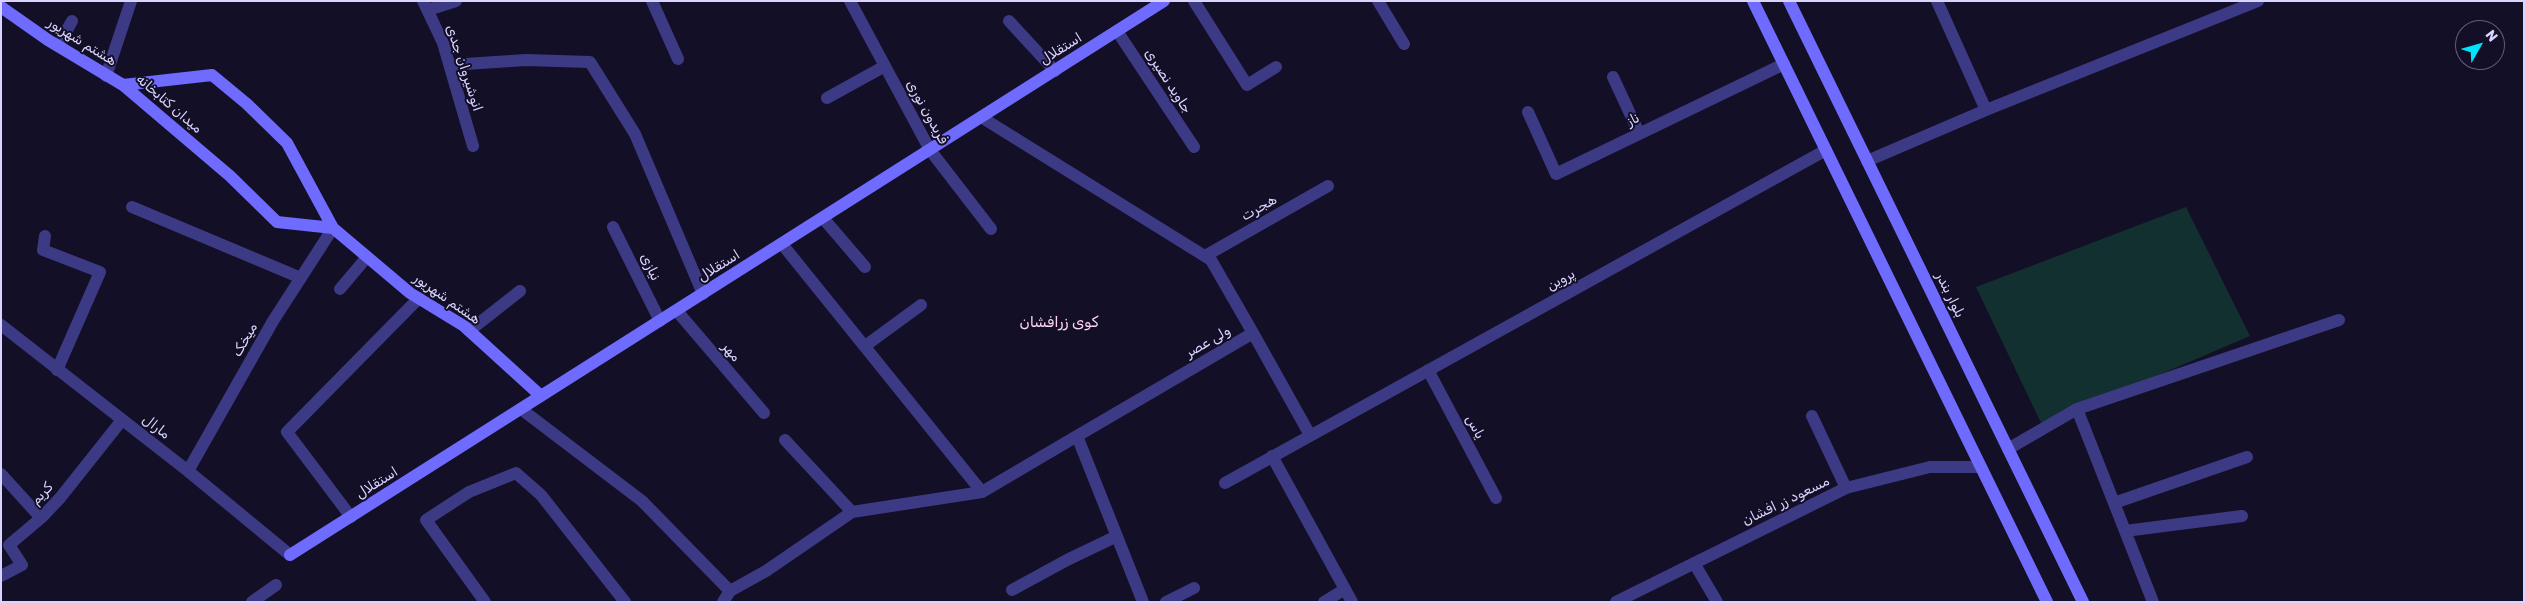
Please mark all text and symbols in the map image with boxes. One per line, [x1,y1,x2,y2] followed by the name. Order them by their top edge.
[44,14,120,70] street label: هشتم شهریور
[2455,20,2505,70] north arrow
[442,23,486,113] street label: انوشیروان جدی
[2482,27,2501,45] text: N
[1037,30,1085,68] street label: استقلال
[1141,45,1195,117] street label: جاوید نصیری
[133,71,205,137] street label: میدان کتابخانه
[902,77,952,147] street label: فریدون نوری
[1624,110,1642,130] street label: ناز
[1238,191,1280,225] street label: هجرت
[695,247,743,285] street label: استقلال
[636,251,664,283] street label: نیازی
[1544,265,1578,295] street label: پروین
[410,270,484,328] street label: هشتم شهریور
[1932,270,1968,320] street label: بلوار بندر
[1020,314,1098,332] district label: کوی زرافشان
[229,320,261,360] street label: میخک
[1182,322,1234,362] street label: ولی عصر
[718,339,744,365] street label: مهر
[139,411,173,443] street label: مارال
[1462,412,1488,442] street label: یاس
[353,464,401,502] street label: استقلال
[1740,473,1832,529] street label: مسعود زر افشان
[27,479,57,509] street label: کریم

